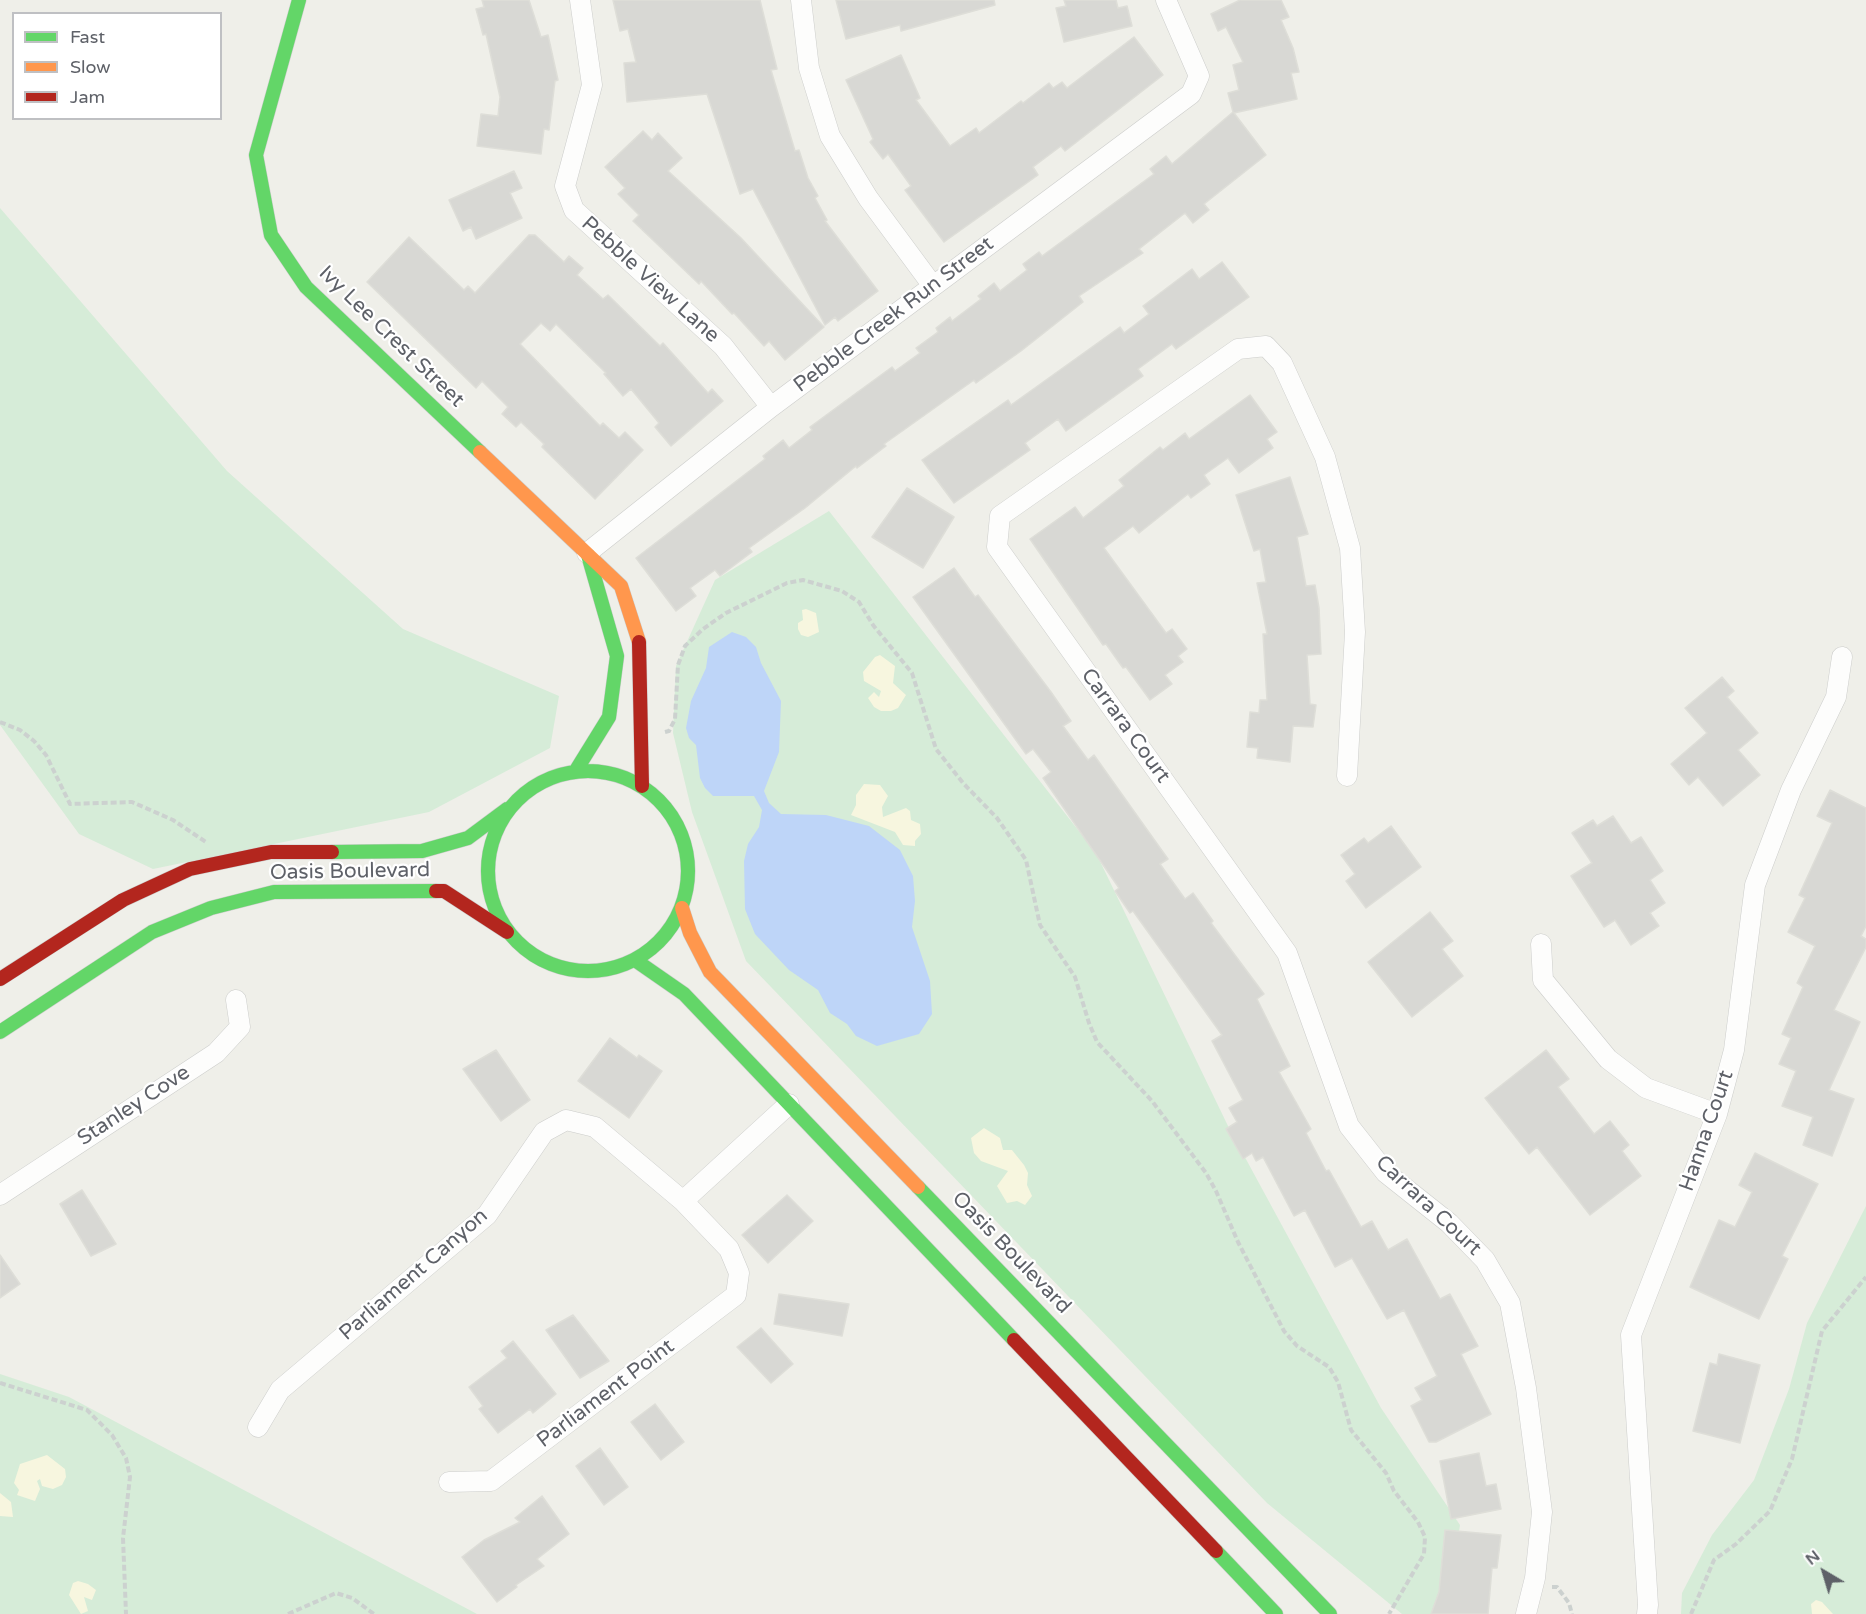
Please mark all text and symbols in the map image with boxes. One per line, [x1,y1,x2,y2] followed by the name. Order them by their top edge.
[12,12,222,120] legend
[70,26,105,48] text: Fast
[70,56,111,78] text: Slow
[70,86,105,108] text: Jam
[576,211,724,349] street label: Pebble View Lane
[789,232,999,398] street label: Pebble Creek Run Street
[313,261,469,413] street label: Ivy Lee Crest Street
[1075,664,1175,788] street label: Carrara Court
[270,858,430,886] street label: Oasis Boulevard
[73,1060,195,1152] street label: Stanley Cove
[1675,1067,1739,1195] street label: Hanna Court
[1370,1151,1486,1261] street label: Carrara Court
[946,1187,1076,1319] street label: Oasis Boulevard
[335,1204,493,1346] street label: Parliament Canyon
[532,1334,680,1454] street label: Parliament Point
[1794,1542,1854,1602] north arrow
[1802,1546,1824,1570] text: N

